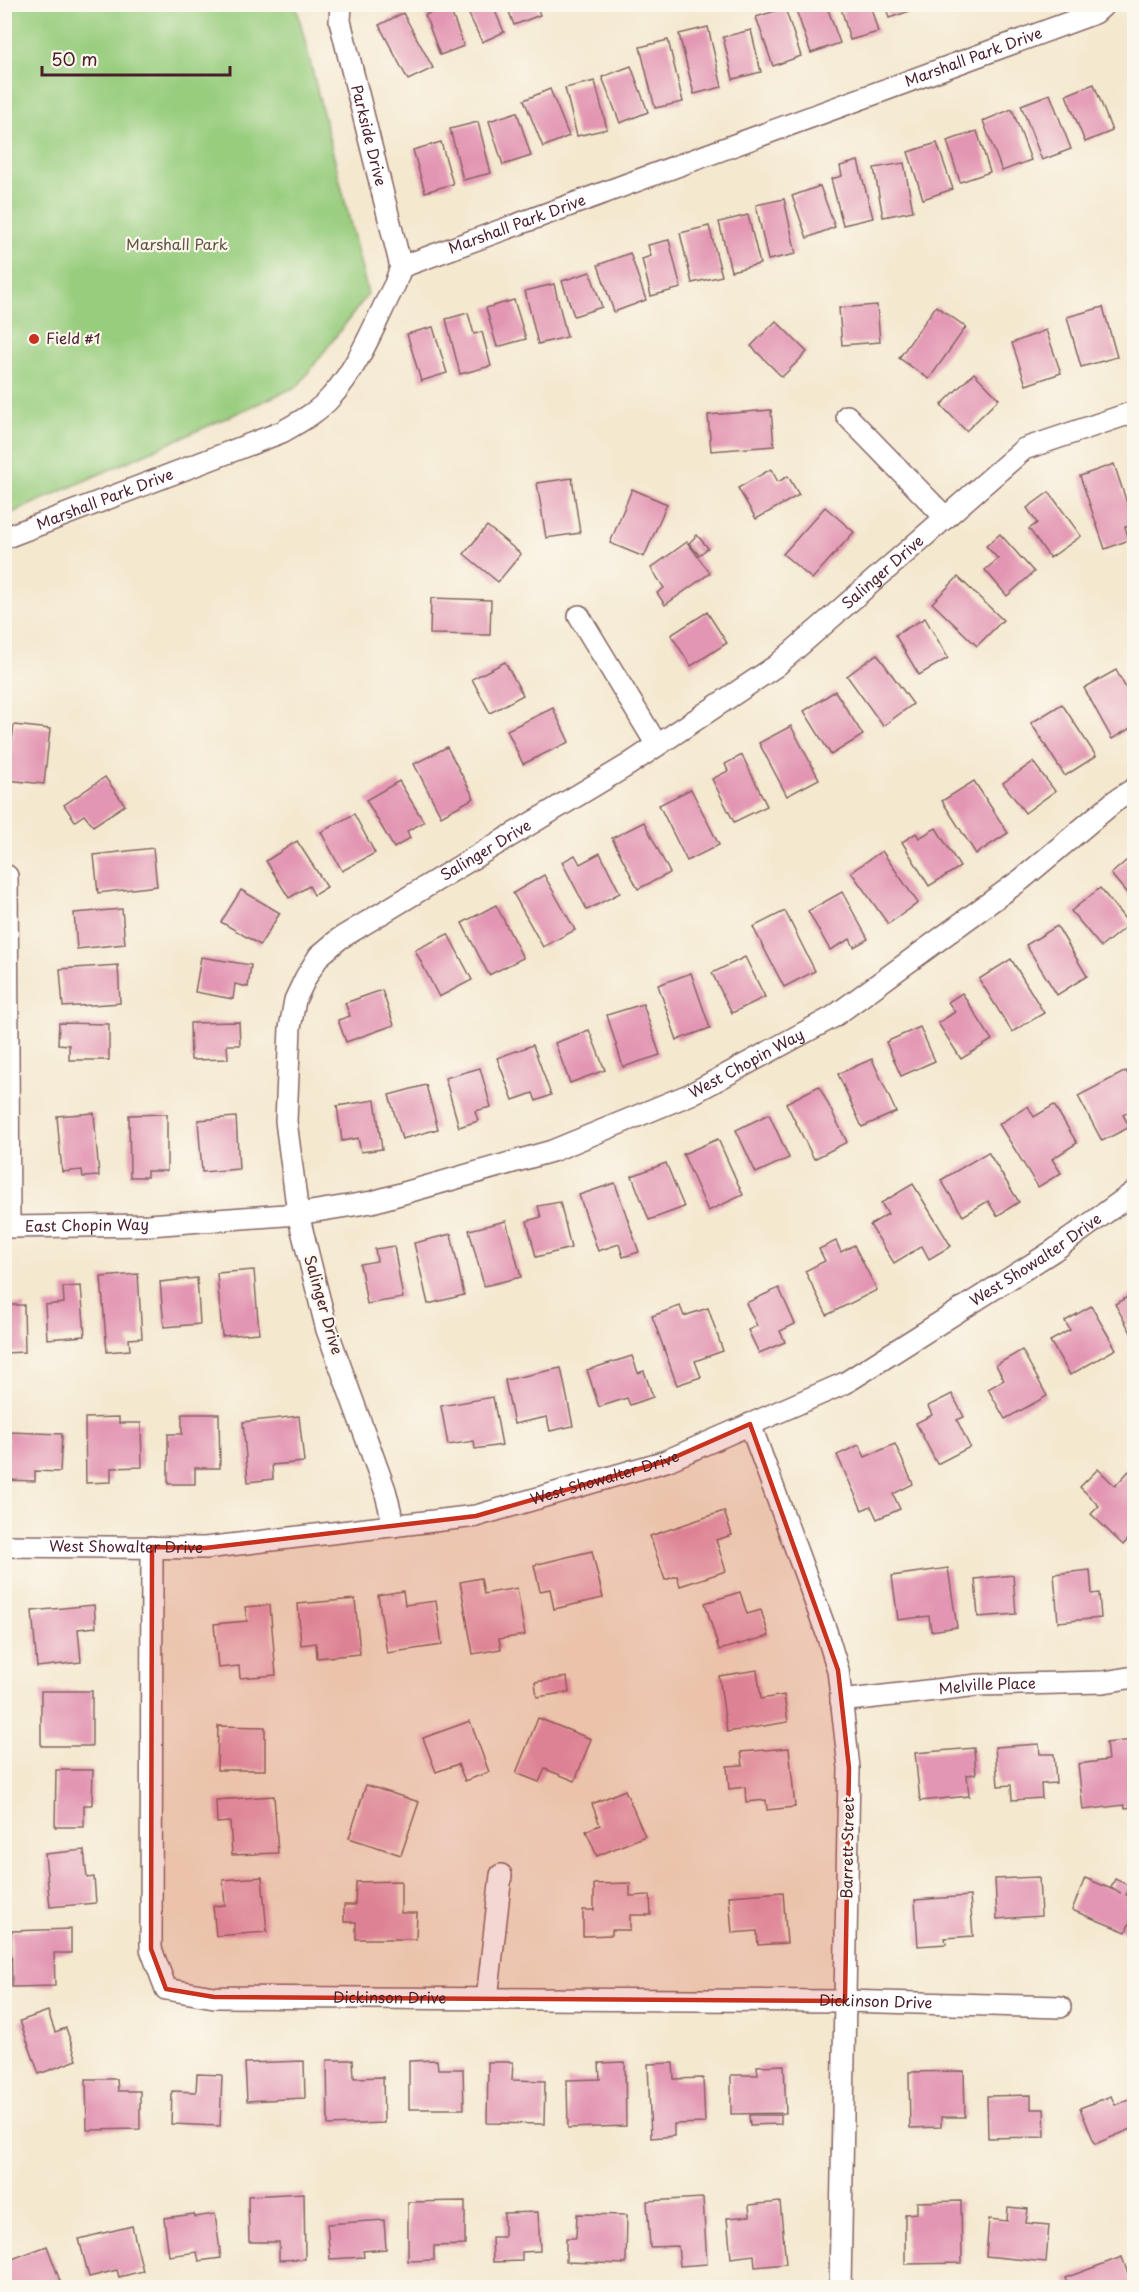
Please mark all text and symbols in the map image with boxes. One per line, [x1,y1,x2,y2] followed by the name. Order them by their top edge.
[901,20,1045,92] street label: Marshall Park Drive
[42,39,230,77] scale bar
[51,45,98,72] text: 50 m
[346,82,393,188] street label: Parkside Drive
[445,187,589,259] street label: Marshall Park Drive
[126,232,228,255] park label: Marshall Park
[46,326,100,349] place label: Field #1
[27,332,41,346] marker: Field #1
[33,462,176,535] street label: Marshall Park Drive
[836,529,928,614] street label: Salinger Drive
[435,813,535,886] street label: Salinger Drive
[684,1022,808,1103] street label: West Chopin Way
[965,1206,1106,1311] street label: West Showalter Drive
[25,1212,149,1237] street label: East Chopin Way
[299,1252,350,1357] street label: Salinger Drive
[527,1444,682,1510] street label: West Showalter Drive
[49,1533,203,1558] street label: West Showalter Drive
[937,1671,1036,1700] street label: Melville Place
[834,1797,859,1899] street label: Barrett Street
[333,1985,446,2008] street label: Dickinson Drive
[819,1988,933,2013] street label: Dickinson Drive

